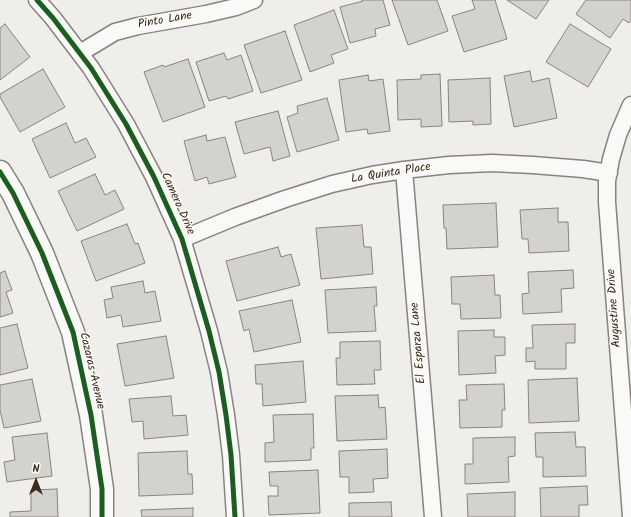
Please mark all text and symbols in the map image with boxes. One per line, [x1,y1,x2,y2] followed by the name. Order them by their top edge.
[137,9,193,33] street label: Pinto Lane
[350,161,432,187] street label: La Quinta Place
[157,170,197,238] street label: Camero Drive
[605,268,625,348] street label: Augustine Drive
[408,302,430,384] street label: El Esparza Lane
[75,331,107,411] street label: Cazaras Avenue
[33,460,39,478] text: N
[16,461,56,501] north arrow

